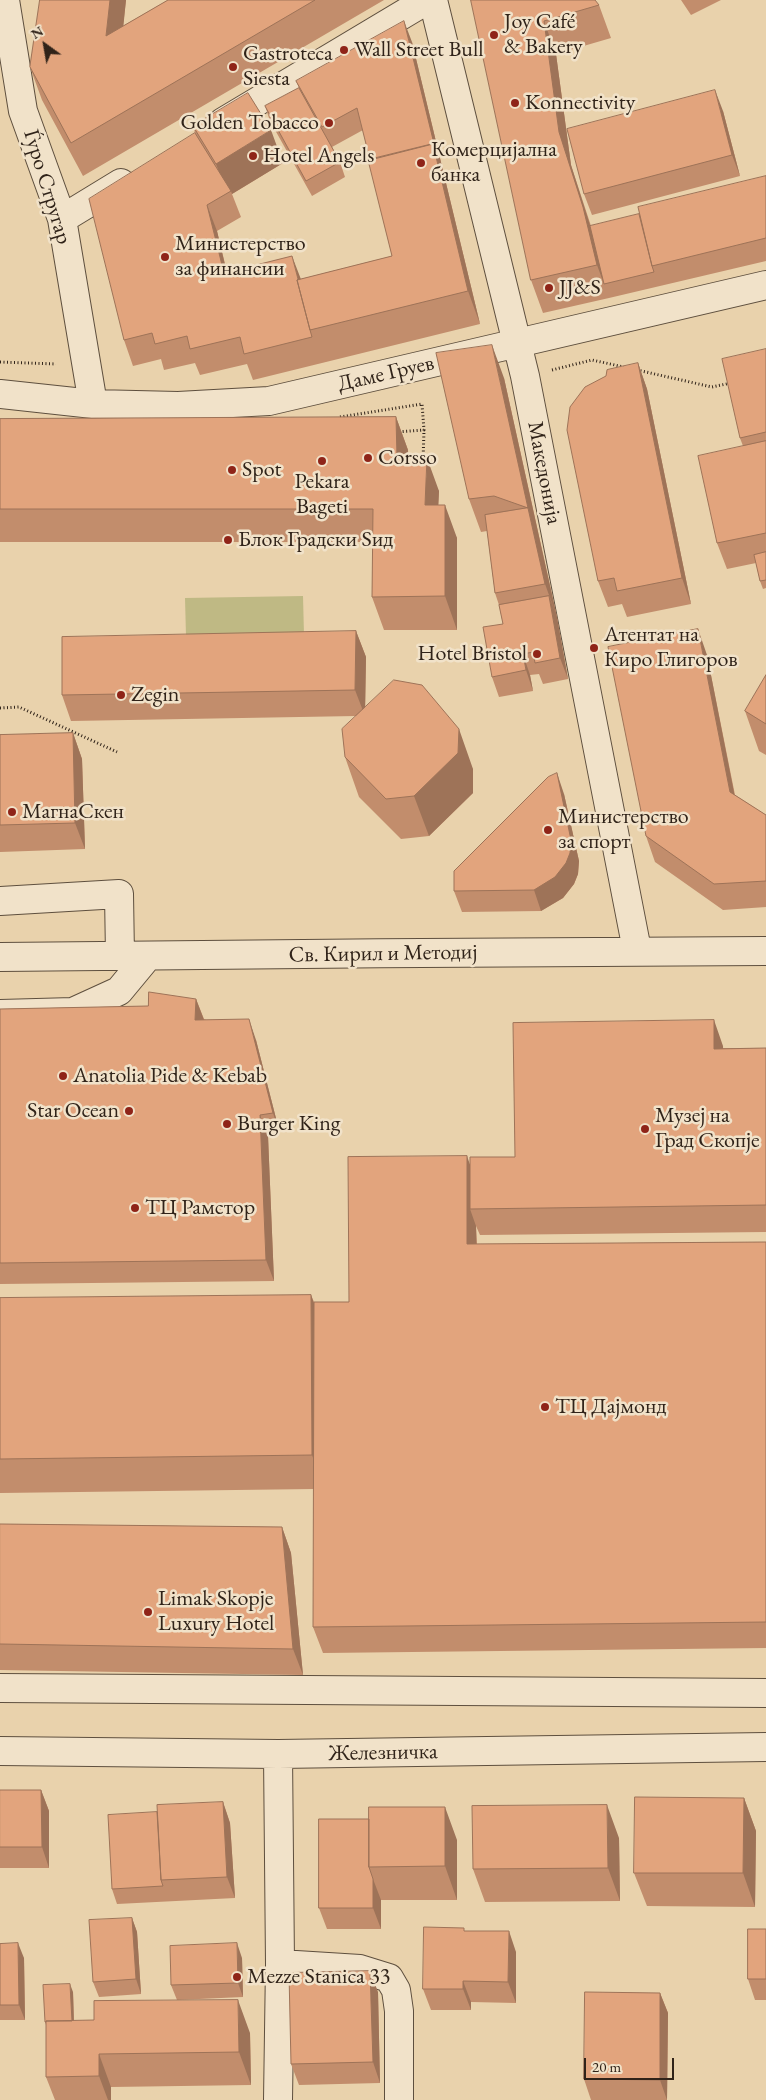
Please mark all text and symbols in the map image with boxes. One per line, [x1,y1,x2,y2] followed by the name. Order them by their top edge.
[504,9,583,60] place label: Joy Café & Bakery
[20,20,70,70] north arrow
[27,22,47,43] text: N
[488,29,500,41] marker: Joy Café & Bakery
[354,37,483,63] place label: Wall Street Bull
[243,41,333,92] place label: Gastroteca Siesta
[338,44,350,56] marker: Wall Street Bull
[227,61,239,73] marker: Gastroteca Siesta
[525,90,635,116] place label: Konnectivity
[509,97,521,109] marker: Konnectivity
[180,110,319,136] place label: Golden Tobacco
[323,117,335,129] marker: Golden Tobacco
[17,127,77,247] street label: Ѓуро Стругар
[431,137,557,188] place label: Комерцијална банка
[263,143,374,169] place label: Hotel Angels
[247,150,259,162] marker: Hotel Angels
[415,157,427,169] marker: Комерцијална банка
[175,231,306,282] place label: Министерство за финансии
[159,251,171,263] marker: Министерство за финансии
[559,275,601,301] place label: JJ&S
[543,282,555,294] marker: JJ&S
[335,350,437,398] street label: Даме Груев
[521,419,567,527] street label: Македонија
[378,445,437,471] place label: Corsso
[362,452,374,464] marker: Corsso
[316,455,328,467] marker: Pekara Bageti
[242,457,281,483] place label: Spot
[226,464,238,476] marker: Spot
[295,469,349,520] place label: Pekara Bageti
[238,527,393,553] place label: Блок Градски Sид
[222,534,234,546] marker: Блок Градски Sид
[604,622,738,674] place label: Атентат на Киро Глигоров
[418,641,527,667] place label: Hotel Bristol
[588,642,600,654] marker: Атентат на Киро Глигоров
[531,648,543,660] marker: Hotel Bristol
[131,682,179,708] place label: Zegin
[115,689,127,701] marker: Zegin
[22,799,124,825] place label: МагнаСкен
[558,804,689,856] place label: Министерство за спорт
[6,806,18,818] marker: МагнаСкен
[542,824,554,836] marker: Министерство за спорт
[289,939,477,969] street label: Св. Кирил и Методиј
[73,1063,267,1089] place label: Anatolia Pide & Kebab
[57,1070,69,1082] marker: Anatolia Pide & Kebab
[27,1098,119,1124] place label: Star Ocean
[655,1103,760,1154] place label: Музеј на Град Скопје
[123,1105,135,1117] marker: Star Ocean
[237,1111,340,1137] place label: Burger King
[221,1118,233,1130] marker: Burger King
[639,1123,651,1135] marker: Музеј на Град Скопје
[145,1195,255,1221] place label: ТЦ Рамстор
[129,1202,141,1214] marker: ТЦ Рамстор
[555,1394,666,1420] place label: ТЦ Дајмонд
[539,1401,551,1413] marker: ТЦ Дајмонд
[158,1586,274,1638] place label: Limak Skopje Luxury Hotel
[142,1606,154,1618] marker: Limak Skopje Luxury Hotel
[328,1739,438,1767] street label: Железничка
[247,1964,390,1990] place label: Mezze Stanica 33
[231,1971,243,1983] marker: Mezze Stanica 33
[586,2048,676,2080] scale bar
[592,2057,621,2076] text: 20 m

